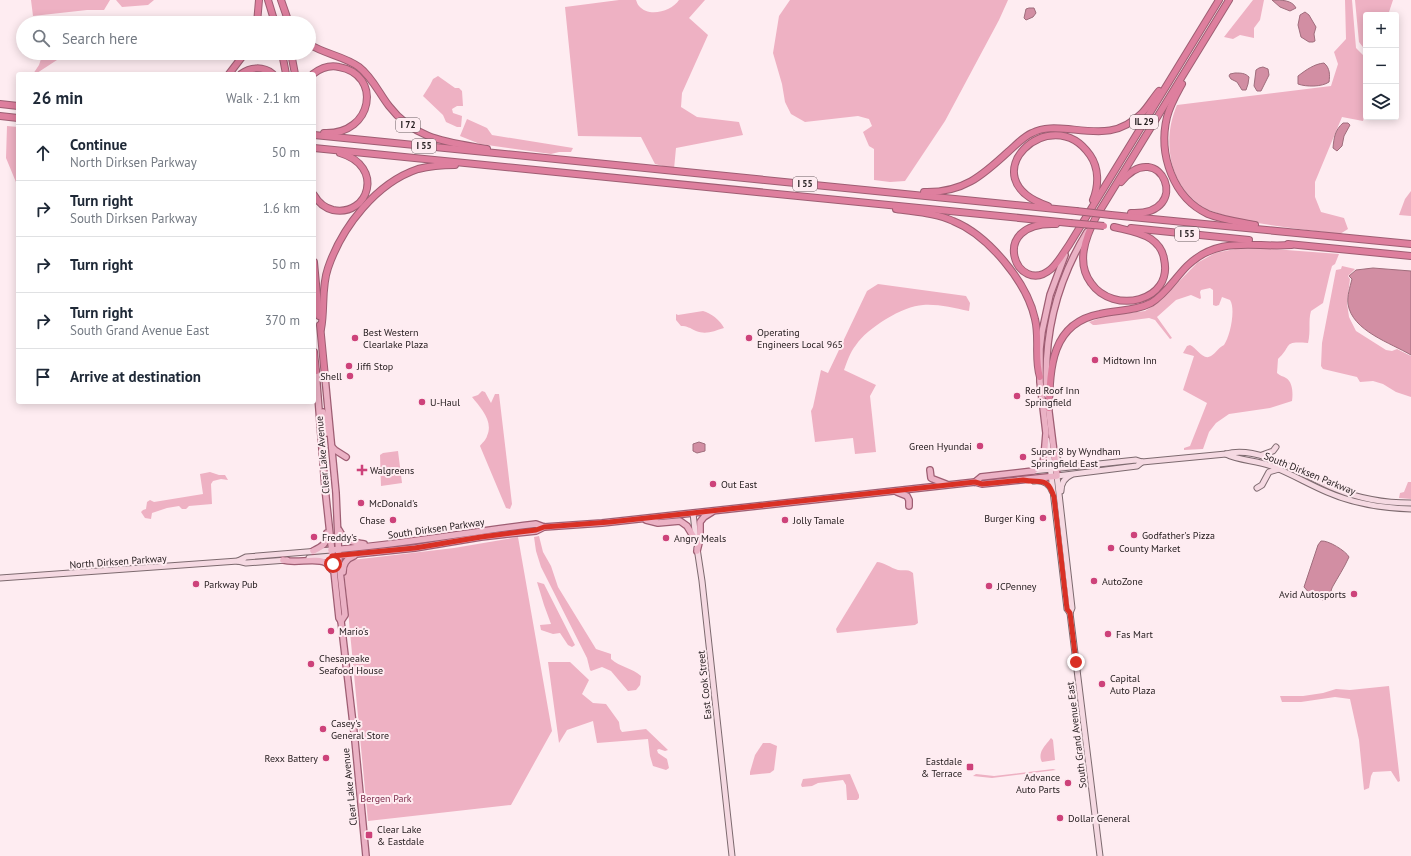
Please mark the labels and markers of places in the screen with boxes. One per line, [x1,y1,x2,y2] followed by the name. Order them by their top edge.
[363,326,428,351] place label: Best Western Clearlake Plaza
[757,326,843,351] place label: Operating Engineers Local 965
[350,333,360,343] marker: Best Western Clearlake Plaza
[744,333,754,343] marker: Operating Engineers Local 965
[1103,354,1157,367] place label: Midtown Inn
[1090,355,1100,365] marker: Midtown Inn
[356,360,393,373] place label: Jiffi Stop
[344,361,354,371] marker: Jiffi Stop
[320,370,342,383] place label: Shell
[345,371,355,381] marker: Shell
[1025,384,1079,409] place label: Red Roof Inn Springfield
[1012,391,1022,401] marker: Red Roof Inn Springfield
[430,396,460,409] place label: U-Haul
[417,397,427,407] marker: U-Haul
[909,440,972,453] place label: Green Hyundai
[975,441,985,451] marker: Green Hyundai
[1031,445,1121,470] place label: Super 8 by Wyndham Springfield East
[1018,452,1028,462] marker: Super 8 by Wyndham Springfield East
[370,464,414,477] place label: Walgreens
[357,465,367,475] marker: Walgreens
[721,478,758,491] place label: Out East
[708,479,718,489] marker: Out East
[369,497,418,510] place label: McDonald's
[356,498,366,508] marker: McDonald's
[984,512,1035,525] place label: Burger King
[1038,513,1048,523] marker: Burger King
[360,514,385,527] place label: Chase
[792,514,844,527] place label: Jolly Tamale
[388,515,398,525] marker: Chase
[780,515,790,525] marker: Jolly Tamale
[1142,529,1215,542] place label: Godfather's Pizza
[1129,530,1139,540] marker: Godfather's Pizza
[322,531,357,544] place label: Freddy's
[309,532,319,542] marker: Freddy's
[674,532,726,545] place label: Angry Meals
[661,533,671,543] marker: Angry Meals
[1119,542,1181,555] place label: County Market
[1106,543,1116,553] marker: County Market
[1102,575,1143,588] place label: AutoZone
[1089,576,1099,586] marker: AutoZone
[204,578,258,591] place label: Parkway Pub
[191,579,201,589] marker: Parkway Pub
[996,580,1037,593] place label: JCPenney
[984,581,994,591] marker: JCPenney
[1279,588,1346,601] place label: Avid Autosports
[1349,589,1359,599] marker: Avid Autosports
[339,625,369,638] place label: Mario's
[326,626,336,636] marker: Mario's
[1116,628,1154,641] place label: Fas Mart
[1103,629,1113,639] marker: Fas Mart
[319,652,383,677] place label: Chesapeake Seafood House
[306,659,316,669] marker: Chesapeake Seafood House
[1110,672,1155,697] place label: Capital Auto Plaza
[1097,679,1107,689] marker: Capital Auto Plaza
[331,717,389,742] place label: Casey's General Store
[318,724,328,734] marker: Casey's General Store
[265,752,318,765] place label: Rexx Battery
[321,753,331,763] marker: Rexx Battery
[921,755,962,780] place label: Eastdale & Terrace
[965,762,975,772] marker: Eastdale & Terrace
[1016,771,1060,796] place label: Advance Auto Parts
[1063,778,1073,788] marker: Advance Auto Parts
[1068,812,1130,825] place label: Dollar General
[1055,813,1065,823] marker: Dollar General
[377,823,424,848] place label: Clear Lake & Eastdale
[364,830,374,840] marker: Clear Lake & Eastdale

